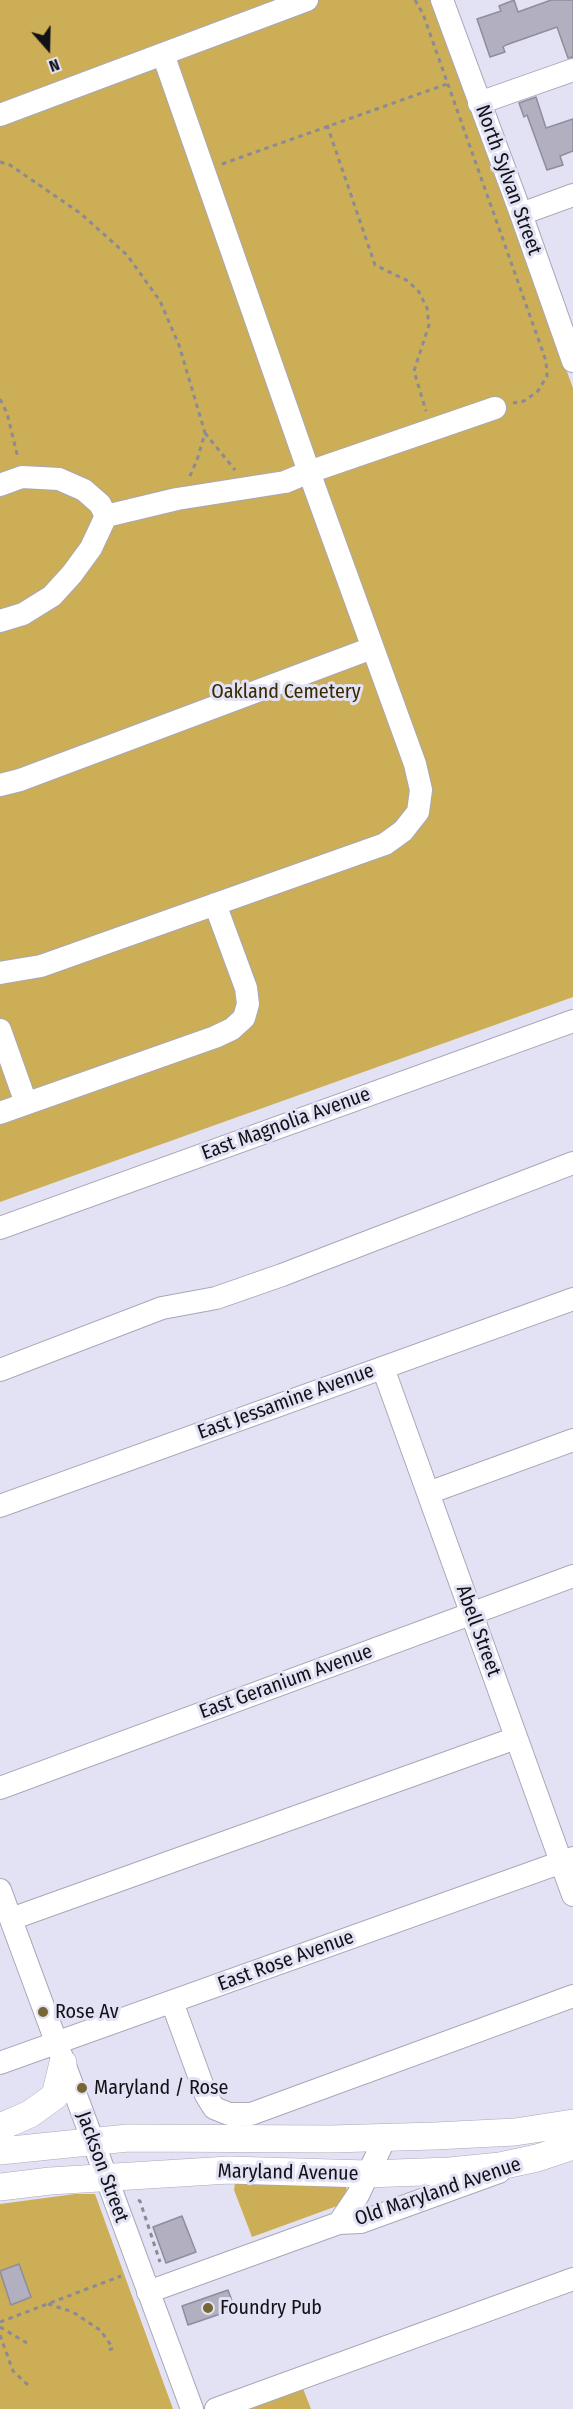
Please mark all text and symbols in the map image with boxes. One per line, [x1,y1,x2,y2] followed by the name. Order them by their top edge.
[18,18,78,78] north arrow
[47,55,62,76] text: N
[470,102,546,258] street label: North Sylvan Street
[211,680,361,704] park label: Oakland Cemetery
[198,1082,374,1166] street label: East Magnolia Avenue
[194,1359,378,1445] street label: East Jessamine Avenue
[450,1582,506,1680] street label: Abell Street
[196,1640,376,1724] street label: East Geranium Avenue
[215,1925,357,1997] street label: East Rose Avenue
[55,2000,119,2024] place label: Rose Av
[36,2005,50,2019] marker: Rose Av
[94,2076,228,2100] place label: Maryland / Rose
[75,2081,89,2095] marker: Maryland / Rose
[71,2108,133,2226] street label: Jackson Street
[352,2152,524,2232] street label: Old Maryland Avenue
[217,2160,359,2186] street label: Maryland Avenue
[220,2296,322,2320] place label: Foundry Pub
[201,2301,215,2315] marker: Foundry Pub

